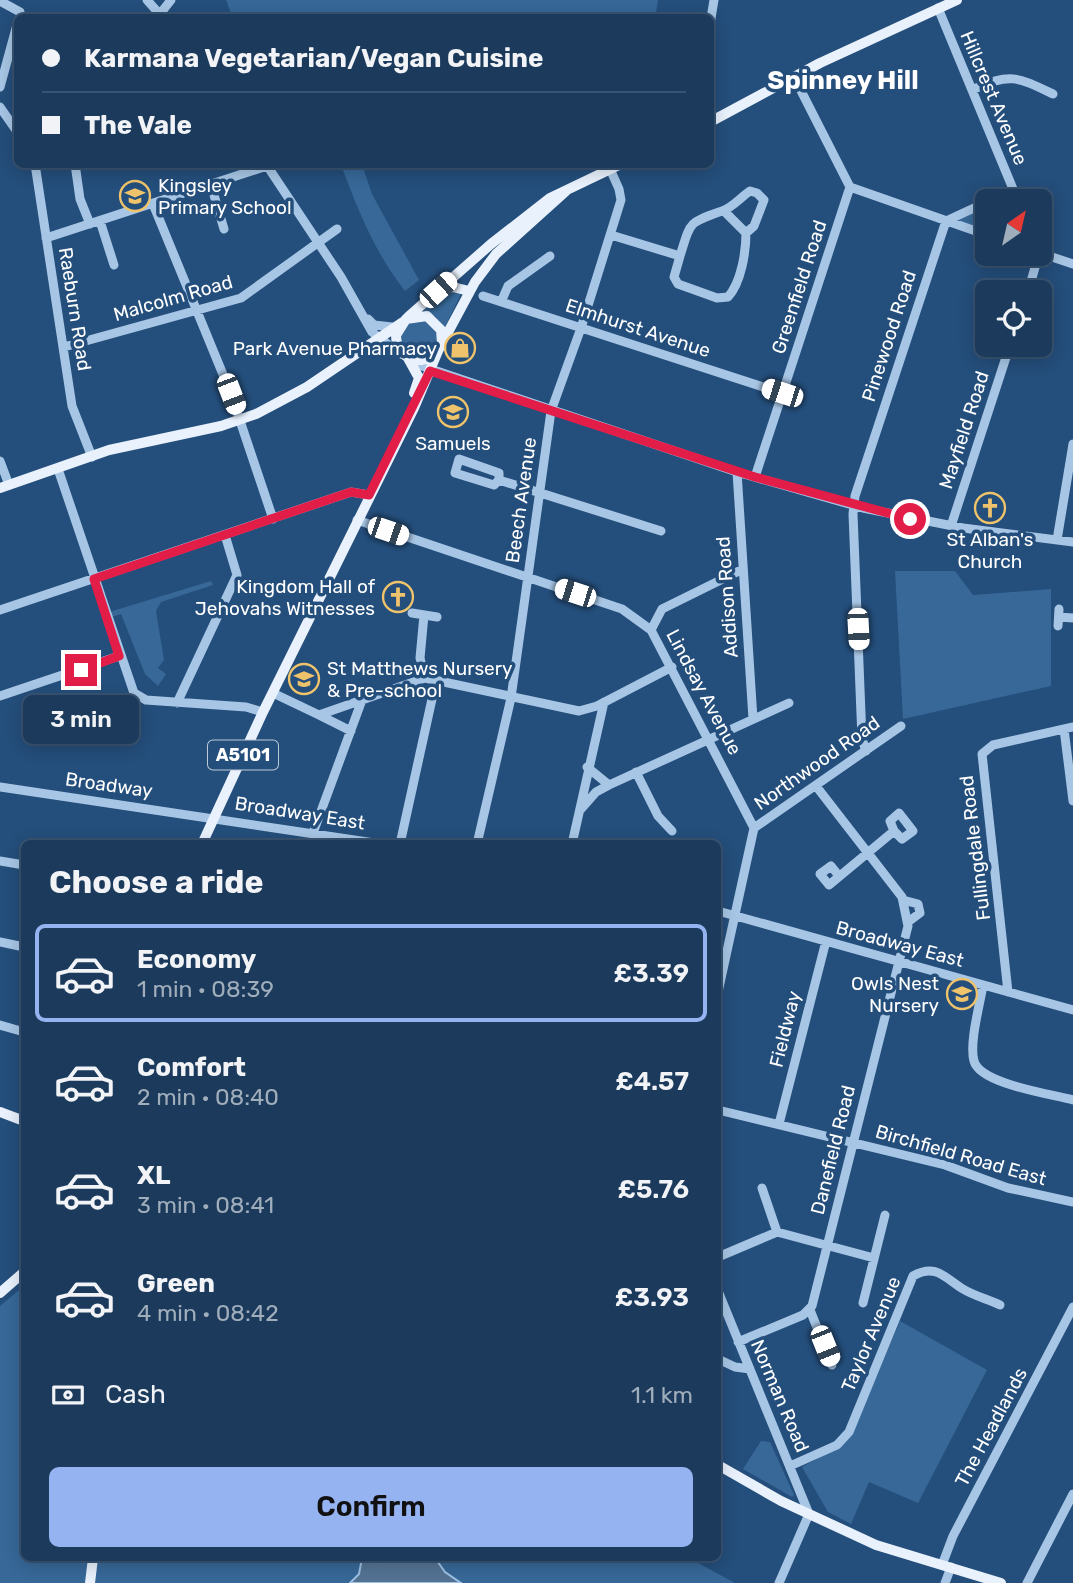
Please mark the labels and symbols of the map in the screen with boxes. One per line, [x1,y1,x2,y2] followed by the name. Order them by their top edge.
[955,28,1033,168] street label: Hillcrest Avenue
[767,65,919,96] district label: Spinney Hill
[158,174,292,219] place label: Kingsley Primary School
[118,179,152,213] school or university icon: Kingsley Primary School
[975,189,1052,266] north arrow
[767,217,831,357] street label: Greenfield Road
[54,246,96,372] street label: Raeburn Road
[416,268,461,312] car
[857,268,921,404] street label: Pinewood Road
[111,270,235,326] street label: Malcolm Road
[563,294,713,362] street label: Elmhurst Avenue
[443,331,477,365] shop icon: Park Avenue Pharmacy
[233,337,437,360] place label: Park Avenue Pharmacy
[934,368,994,492] street label: Mayfield Road
[214,371,249,417] car
[759,377,806,409] car
[436,395,470,429] school or university icon: Samuels
[415,432,491,455] place label: Samuels
[501,436,541,564] street label: Beech Avenue
[973,491,1007,525] church icon: St Alban's Church
[894,503,926,535] route start
[365,514,412,548] car
[947,528,1033,573] place label: St Alban's Church
[711,536,743,658] street label: Addison Road
[195,575,376,620] place label: Kingdom Hall of Jehovahs Witnesses
[552,577,599,609] car
[381,580,415,614] church icon: Kingdom Hall of Jehovahs Witnesses
[847,607,870,651] car
[661,625,747,759] street label: Lindsay Avenue
[65,654,97,686] route end
[327,657,512,702] place label: St Matthews Nursery & Pre-school
[287,662,321,696] school or university icon: St Matthews Nursery & Pre-school
[23,694,139,744] callout: 3 min
[750,711,884,815] street label: Northwood Road
[208,740,278,770] road number: A5101
[64,767,154,803] street label: Broadway
[955,774,995,922] street label: Fullingdale Road
[233,791,367,835] street label: Broadway East
[834,916,967,972] street label: Broadway East
[851,972,940,1017] place label: Owls Nest Nursery
[945,977,979,1011] school or university icon: Owls Nest Nursery
[764,988,806,1070] street label: Fieldway
[806,1083,860,1217] street label: Danefield Road
[873,1120,1050,1191] street label: Birchfield Road East
[836,1273,906,1395] street label: Taylor Avenue
[808,1323,843,1369] car
[746,1336,814,1456] street label: Norman Road
[950,1364,1032,1490] street label: The Headlands

